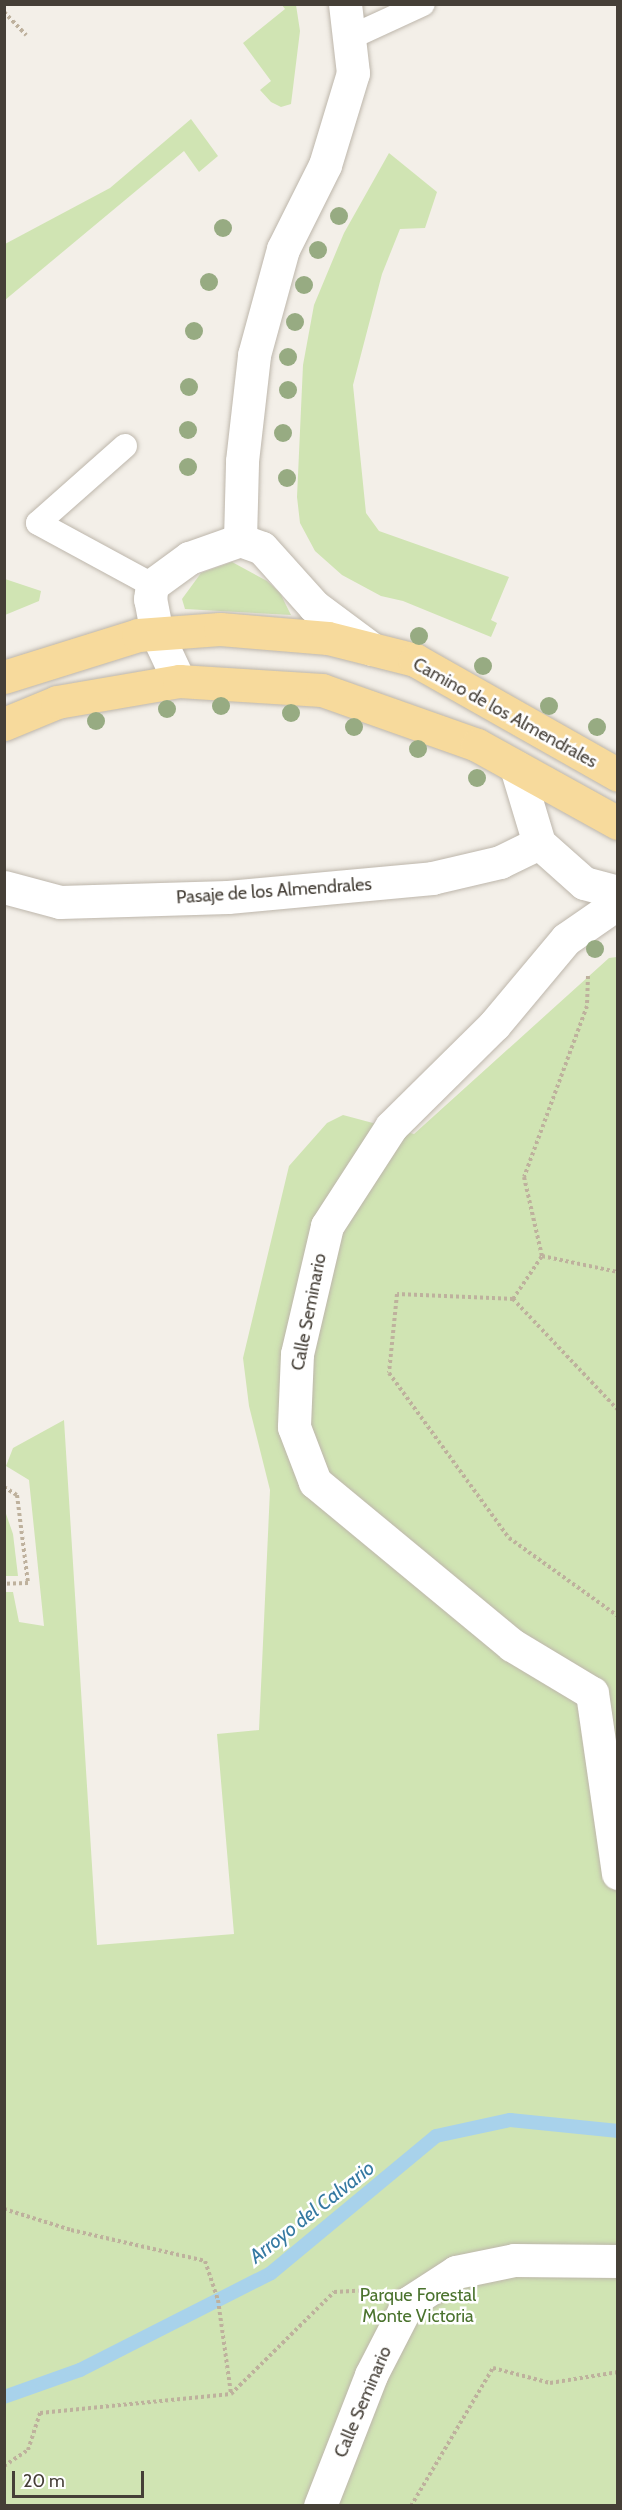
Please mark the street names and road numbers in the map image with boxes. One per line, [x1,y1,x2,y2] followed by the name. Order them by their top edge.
[409,653,601,773] street label: Camino de los Almendrales
[176,873,372,909] street label: Pasaje de los Almendrales
[287,1252,331,1372] street label: Calle Seminario
[330,2343,396,2461] street label: Calle Seminario

